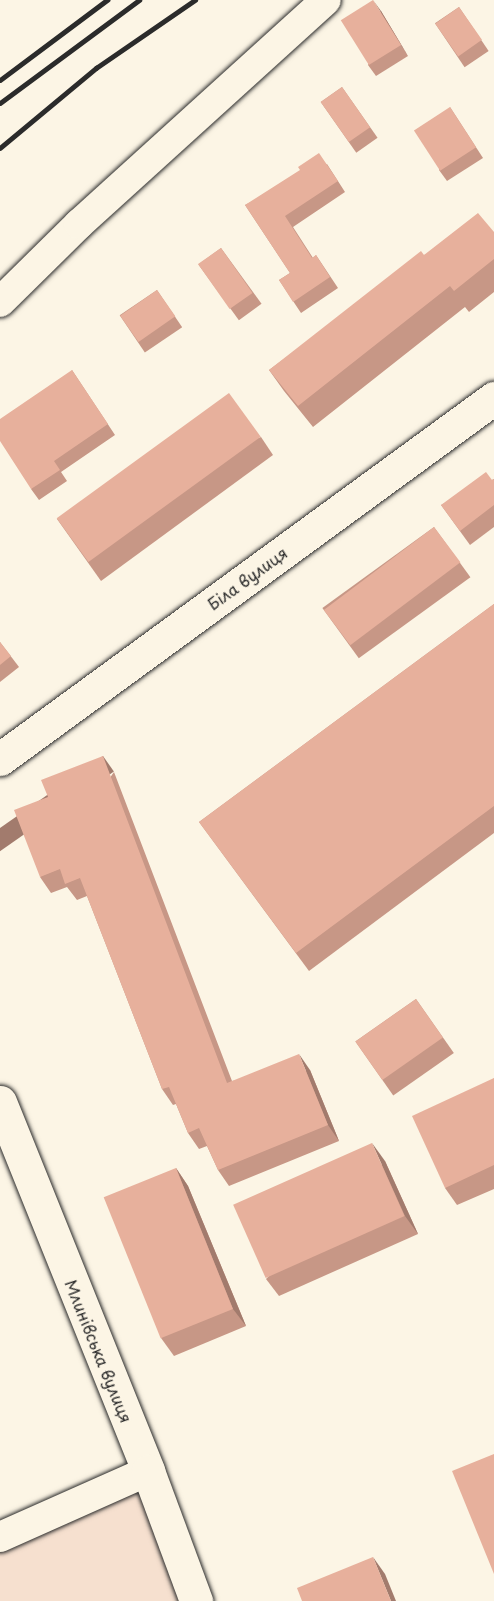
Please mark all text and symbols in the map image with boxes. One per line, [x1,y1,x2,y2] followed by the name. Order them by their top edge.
[203,543,291,613] street label: Біла вулиця
[61,1276,137,1426] street label: Млинівська вулиця

